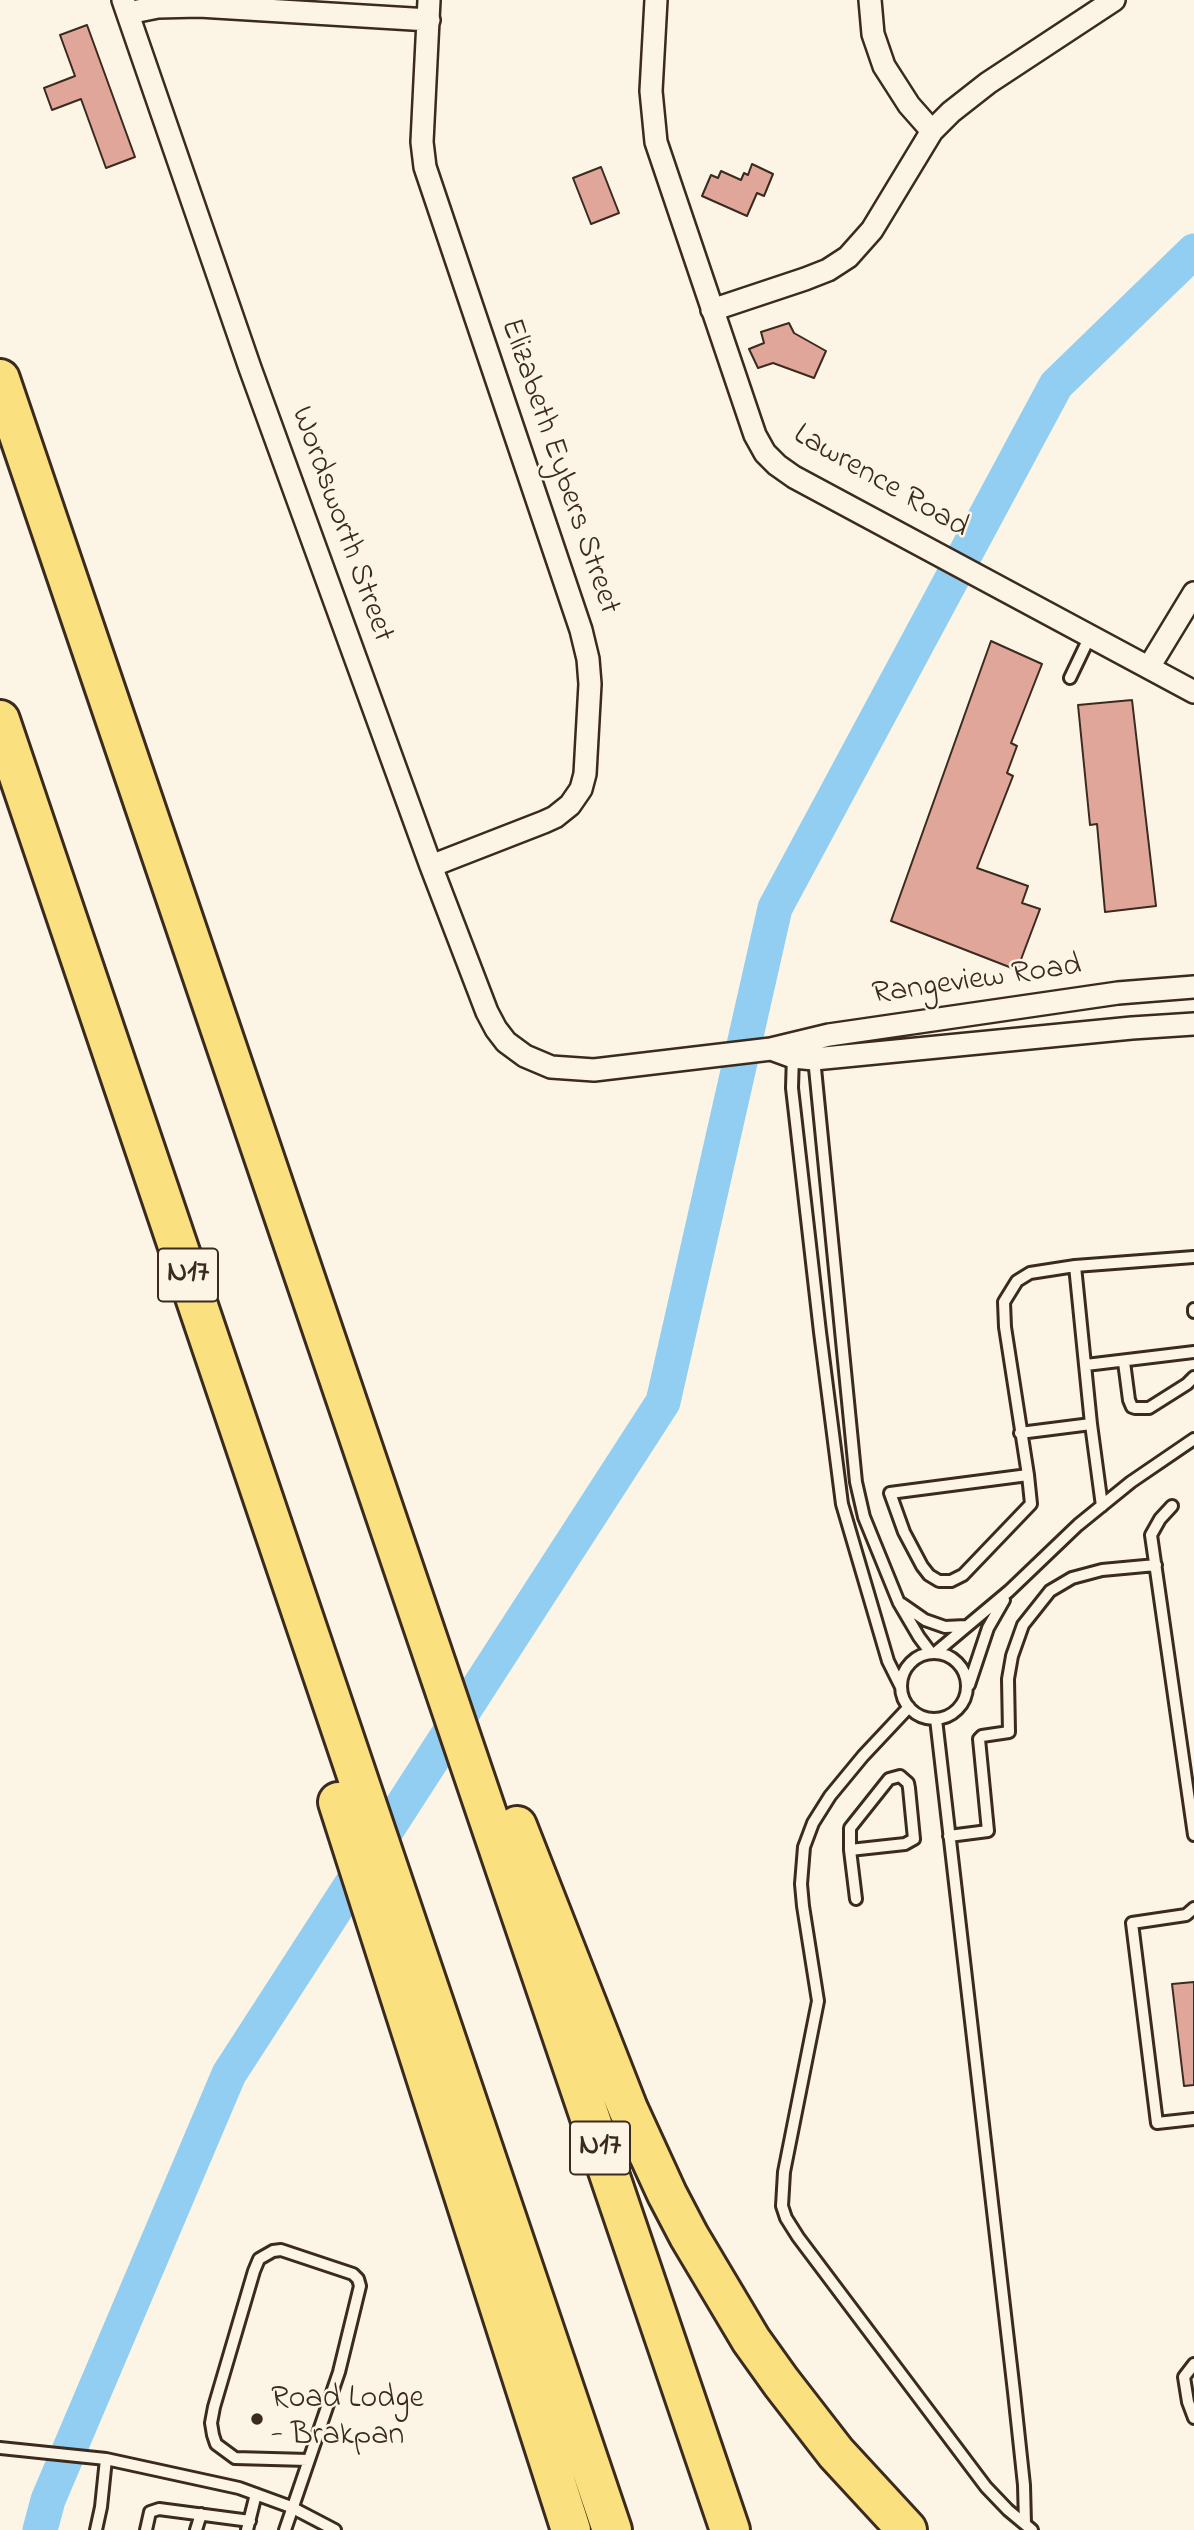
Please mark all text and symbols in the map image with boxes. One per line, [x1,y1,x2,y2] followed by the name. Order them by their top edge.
[489,314,627,620] street label: Elizabeth Eybers Street
[280,402,400,648] street label: Wordsworth Street
[785,417,975,549] street label: Lawrence Road
[870,948,1084,1016] street label: Rangeview Road
[158,1248,218,1302] road number: N17
[570,2122,630,2174] road number: N17
[271,2382,424,2457] place label: Road Lodge - Brakpan
[249,2411,265,2427] marker: Road Lodge - Brakpan

